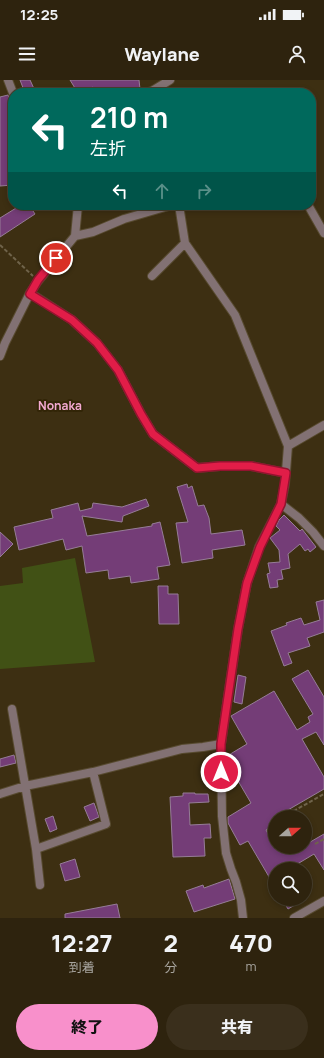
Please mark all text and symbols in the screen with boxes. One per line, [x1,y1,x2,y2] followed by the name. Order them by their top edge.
[20,4,58,25] text: 12:25
[124,42,200,66] text: Waylane
[16,43,38,65] icon: menu
[286,43,308,65] icon: person
[90,98,168,136] text: 210 m
[24,104,76,156] icon: left
[90,136,126,160] text: 左折
[109,180,131,202] icon: left
[151,180,173,202] icon: ahead
[193,180,215,202] icon: right
[39,241,73,275] pin
[45,247,67,269] icon: arrive
[38,397,82,414] district label: Nonaka
[200,751,242,793] position arrow
[268,810,312,854] north arrow
[268,810,312,906] map controls
[268,862,312,906] button: search
[51,926,113,959] text: 12:27
[163,926,178,959] text: 2
[229,926,273,959] text: 470
[245,957,256,975] text: m
[69,958,95,976] text: 到着
[164,958,177,976] text: 分
[16,1004,158,1050] button: 終了
[166,1004,308,1050] button: 共有

